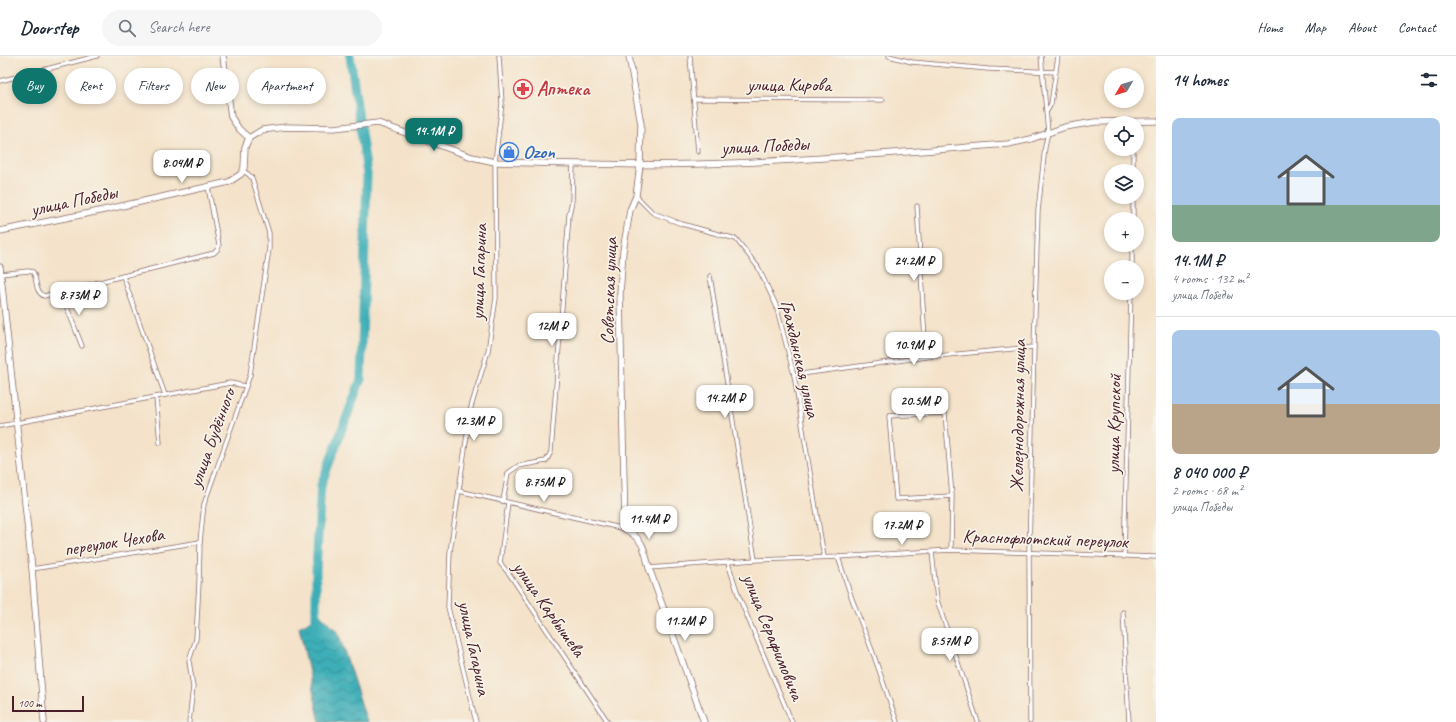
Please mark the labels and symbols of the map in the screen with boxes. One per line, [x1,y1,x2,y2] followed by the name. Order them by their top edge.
[1104,68,1144,108] north arrow
[746,73,833,97] street label: улица Кирова
[537,77,591,101] place label: Аптека
[512,78,534,100] pharmacy icon: Аптека
[397,118,471,152] pin: 14.1M ₽
[720,132,811,160] street label: улица Победы
[523,140,555,164] place label: Ozon
[498,141,520,163] shop icon: Ozon
[145,150,219,184] pin: 8.04M ₽
[28,180,121,222] street label: улица Победы
[465,222,493,321] street label: улица Гагарина
[595,235,623,345] street label: Советская улица
[877,248,951,282] pin: 24.2M ₽
[42,282,116,316] pin: 8.73M ₽
[775,298,826,422] street label: Гражданская улица
[524,313,580,347] pin: 12M ₽
[877,332,951,366] pin: 10.9M ₽
[1005,338,1031,493] street label: Железнодорожная улица
[1101,373,1127,475] street label: улица Крупской
[183,383,242,492] street label: улица Будённого
[688,385,762,419] pin: 14.2M ₽
[883,388,957,422] pin: 20.5M ₽
[437,408,511,442] pin: 12.3M ₽
[507,469,581,503] pin: 8.75M ₽
[612,506,686,540] pin: 11.4M ₽
[865,512,939,546] pin: 17.2M ₽
[62,522,167,562] street label: переулок Чехова
[962,524,1130,554] street label: Краснофлотский переулок
[507,556,591,662] street label: улица Карбышева
[736,569,810,706] street label: улица Серафимовича
[452,597,496,699] street label: улица Гагарина
[648,608,722,642] pin: 11.2M ₽
[913,628,987,662] pin: 8.57M ₽
[12,694,84,713] scale bar

